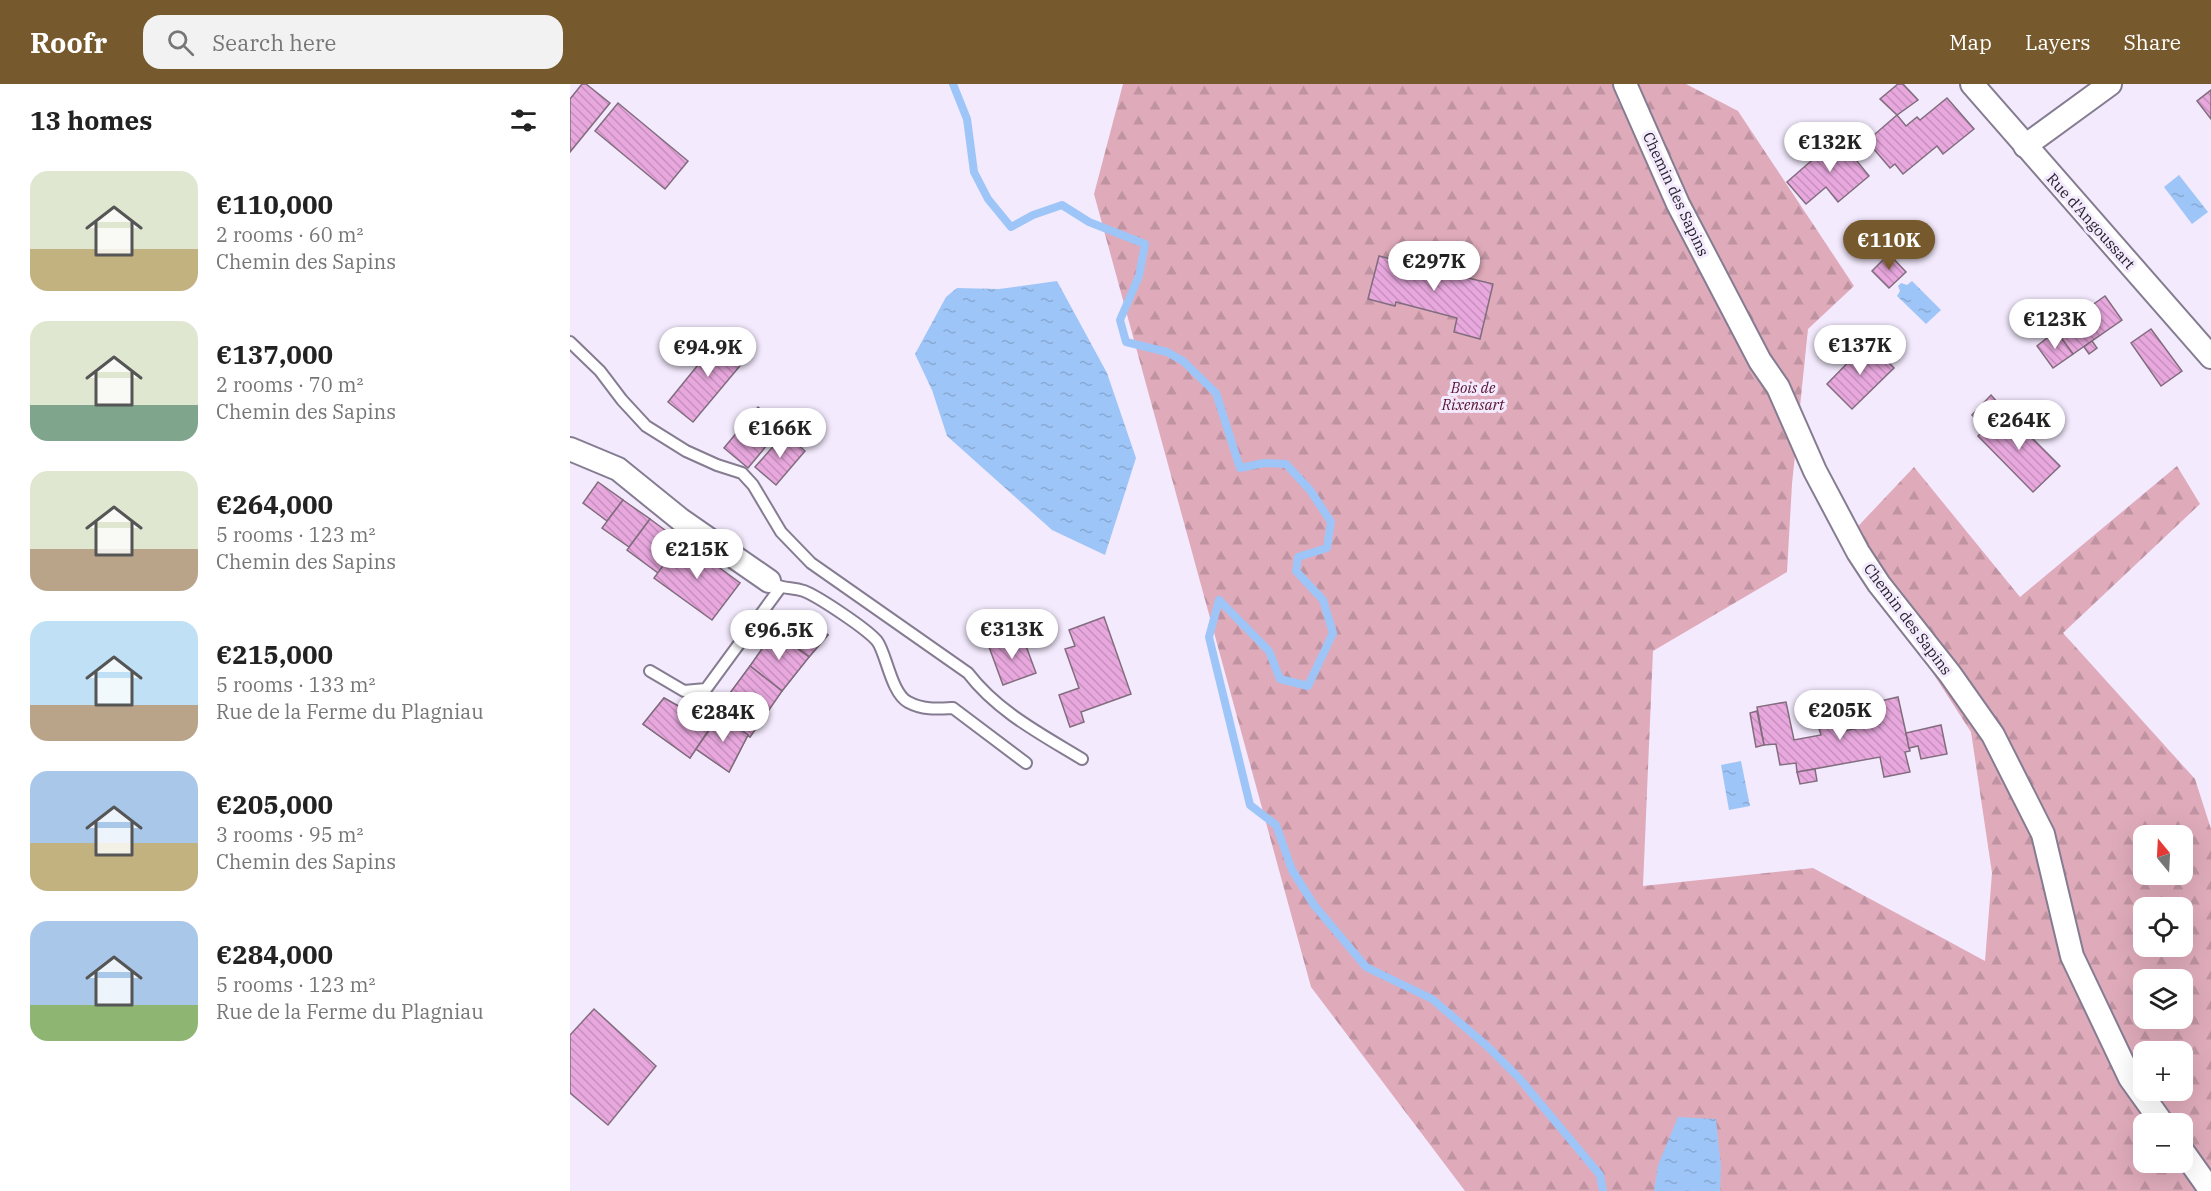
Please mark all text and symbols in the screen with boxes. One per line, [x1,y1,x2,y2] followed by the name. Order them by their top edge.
[143,15,563,69] search box
[30,24,107,61] text: Roofr
[164,26,197,59] icon: search
[212,28,336,57] text: Search here
[1949,28,1992,56] text: Map
[2025,28,2091,56] text: Layers
[2124,28,2181,56] text: Share
[30,103,152,137] text: 13 homes
[507,104,540,137] icon: filters
[1788,122,1872,173] pin: €132K
[1798,128,1862,155] text: €132K
[1639,129,1713,259] street label: Chemin des Sapins
[2043,169,2139,273] street label: Rue d'Angoussart
[216,187,333,221] text: €110,000
[78,195,150,267] icon: home
[1847,220,1931,271] pin: €110K
[216,221,363,248] text: 2 rooms · 60 m²
[1857,226,1921,253] text: €110K
[1392,241,1476,292] pin: €297K
[1402,247,1466,274] text: €297K
[216,248,396,275] text: Chemin des Sapins
[2013,299,2097,350] pin: €123K
[2023,305,2087,332] text: €123K
[1818,325,1902,376] pin: €137K
[659,327,757,378] pin: €94.9K
[1828,331,1892,358] text: €137K
[673,333,743,360] text: €94.9K
[216,337,333,371] text: €137,000
[78,345,150,417] icon: home
[216,371,363,398] text: 2 rooms · 70 m²
[1441,378,1505,414] park label: Bois de Rixensart
[216,398,396,425] text: Chemin des Sapins
[1977,400,2061,451] pin: €264K
[1987,406,2051,433] text: €264K
[738,408,822,459] pin: €166K
[748,414,812,441] text: €166K
[216,487,333,521] text: €264,000
[78,495,150,567] icon: home
[216,521,375,548] text: 5 rooms · 123 m²
[655,529,739,580] pin: €215K
[665,535,729,562] text: €215K
[216,548,396,575] text: Chemin des Sapins
[1860,559,1956,679] street label: Chemin des Sapins
[970,609,1054,660] pin: €313K
[730,610,828,661] pin: €96.5K
[980,615,1044,642] text: €313K
[744,616,814,643] text: €96.5K
[216,637,333,671] text: €215,000
[78,645,150,717] icon: home
[216,671,375,698] text: 5 rooms · 133 m²
[1798,690,1882,741] pin: €205K
[681,692,765,743] pin: €284K
[1808,696,1872,723] text: €205K
[216,698,484,725] text: Rue de la Ferme du Plagniau
[691,698,755,725] text: €284K
[216,787,333,821] text: €205,000
[78,795,150,867] icon: home
[216,821,363,848] text: 3 rooms · 95 m²
[2133,825,2193,885] north arrow
[2133,825,2193,1173] map controls
[216,848,396,875] text: Chemin des Sapins
[2133,897,2193,957] button: locate
[216,937,333,971] text: €284,000
[78,945,150,1017] icon: home
[2133,969,2193,1029] button: layers
[216,971,375,998] text: 5 rooms · 123 m²
[216,998,484,1025] text: Rue de la Ferme du Plagniau
[2133,1041,2193,1101] button: +
[2133,1113,2193,1173] button: −

